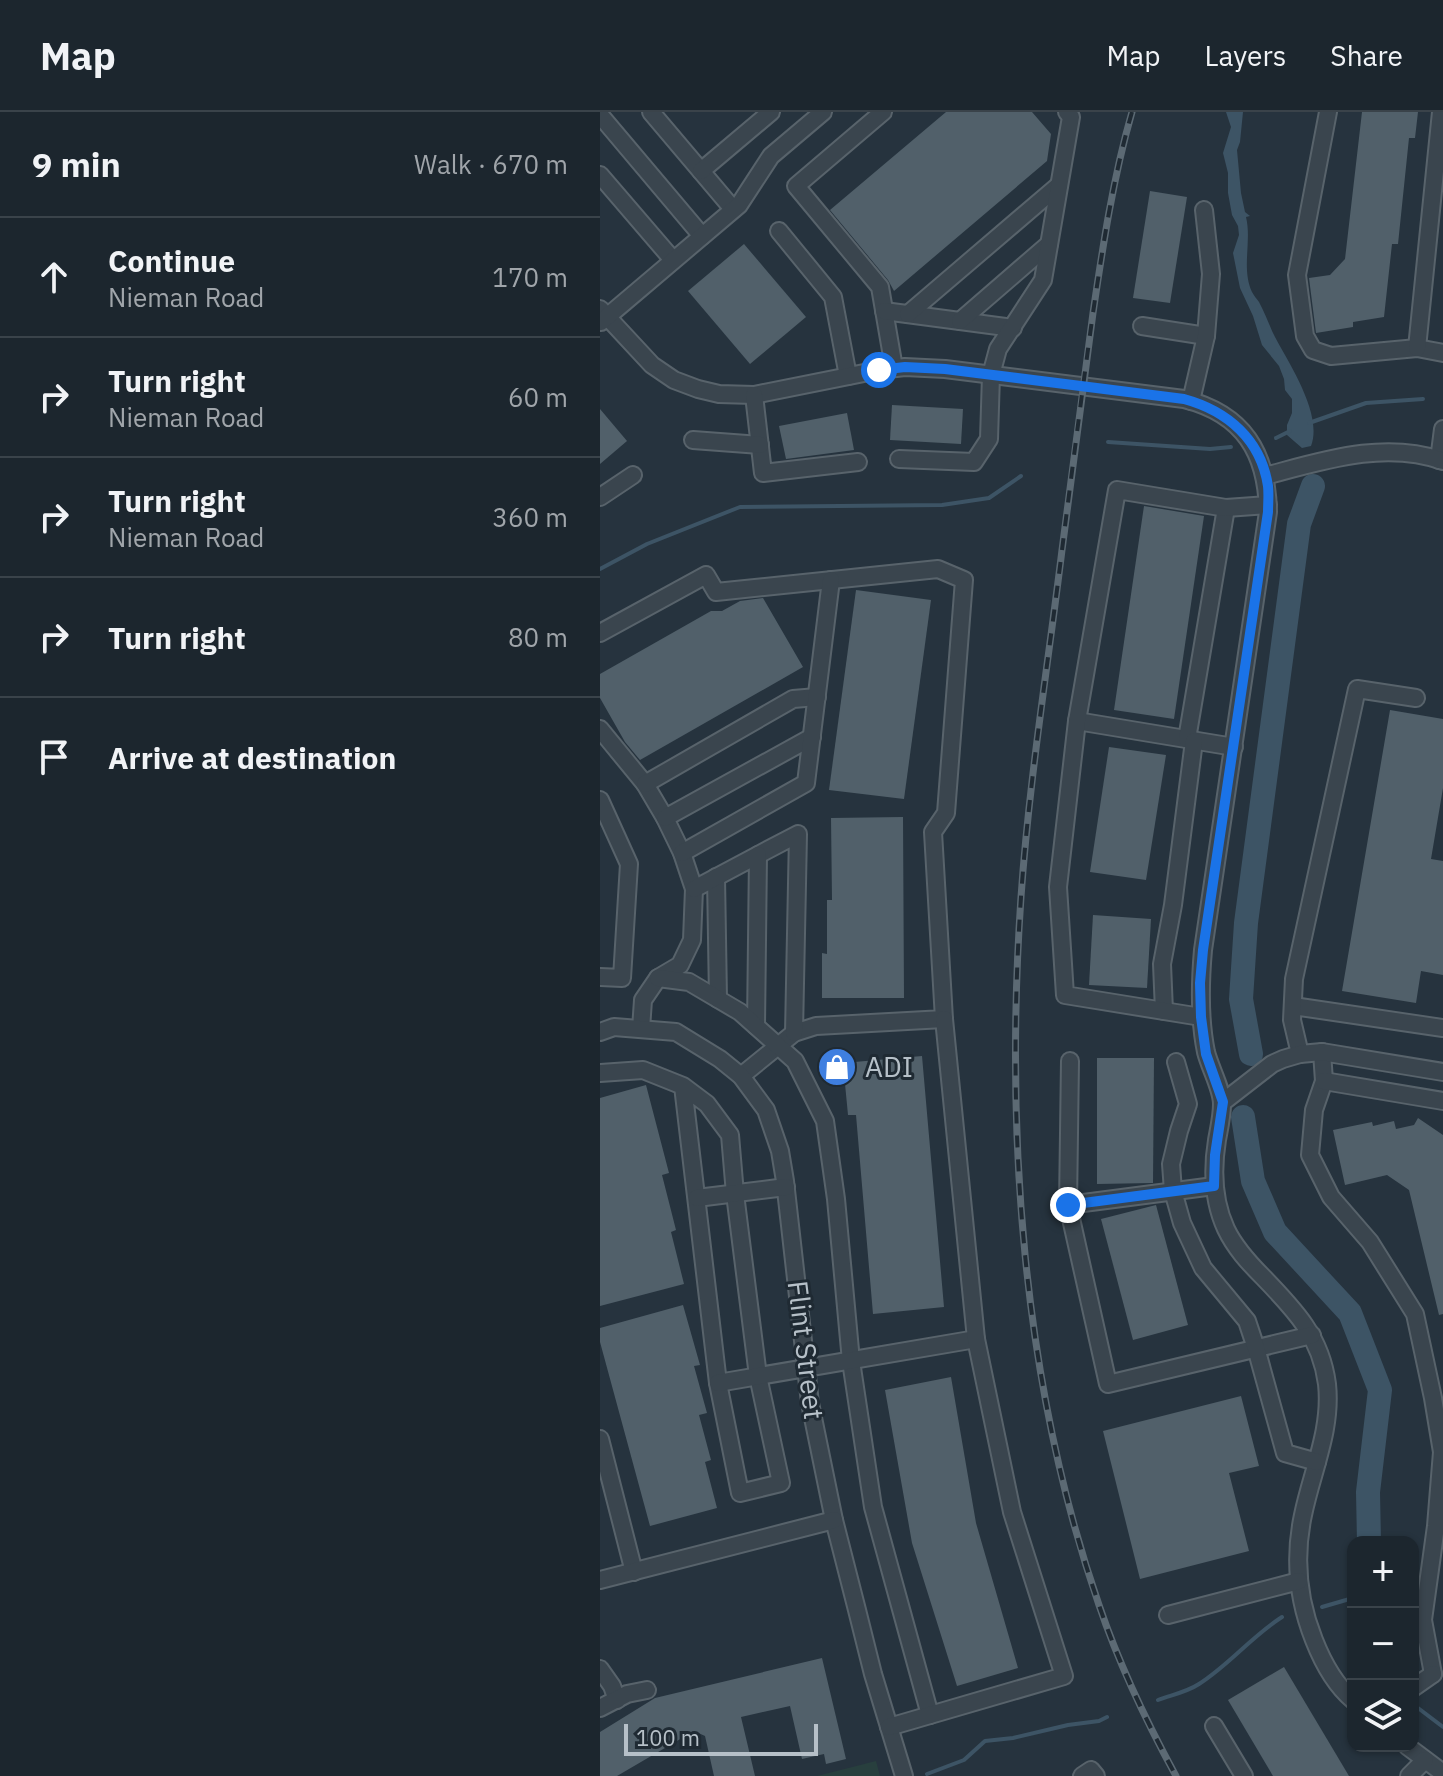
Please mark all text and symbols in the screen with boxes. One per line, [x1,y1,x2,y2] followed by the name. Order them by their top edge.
[40,31,116,80] text: Map
[1106,37,1160,74] text: Map
[1204,37,1286,74] text: Layers
[1330,37,1403,74] text: Share
[32,142,121,186] text: 9 min
[414,147,568,181] text: Walk · 670 m
[108,241,235,280] text: Continue
[32,255,76,299] icon: ahead
[492,260,568,294] text: 170 m
[108,280,264,314] text: Nieman Road
[861,352,897,388] route start
[108,361,246,400] text: Turn right
[32,375,76,419] icon: right
[508,380,568,414] text: 60 m
[108,400,264,434] text: Nieman Road
[108,481,246,520] text: Turn right
[32,495,76,539] icon: right
[492,500,568,534] text: 360 m
[108,520,264,554] text: Nieman Road
[32,615,76,659] icon: right
[108,618,246,657] text: Turn right
[508,620,568,654] text: 80 m
[32,735,76,779] icon: arrive
[108,738,396,777] text: Arrive at destination
[816,1046,858,1088] shop icon: ADI
[865,1048,913,1085] place label: ADI
[1050,1187,1086,1223] route end
[780,1278,833,1421] street label: Flint Street
[1347,1536,1419,1752] map controls
[1347,1536,1419,1608] button: +
[1347,1608,1419,1680] button: −
[1347,1680,1419,1752] button: layers
[624,1720,818,1756] scale bar
[636,1723,700,1752] text: 100 m

